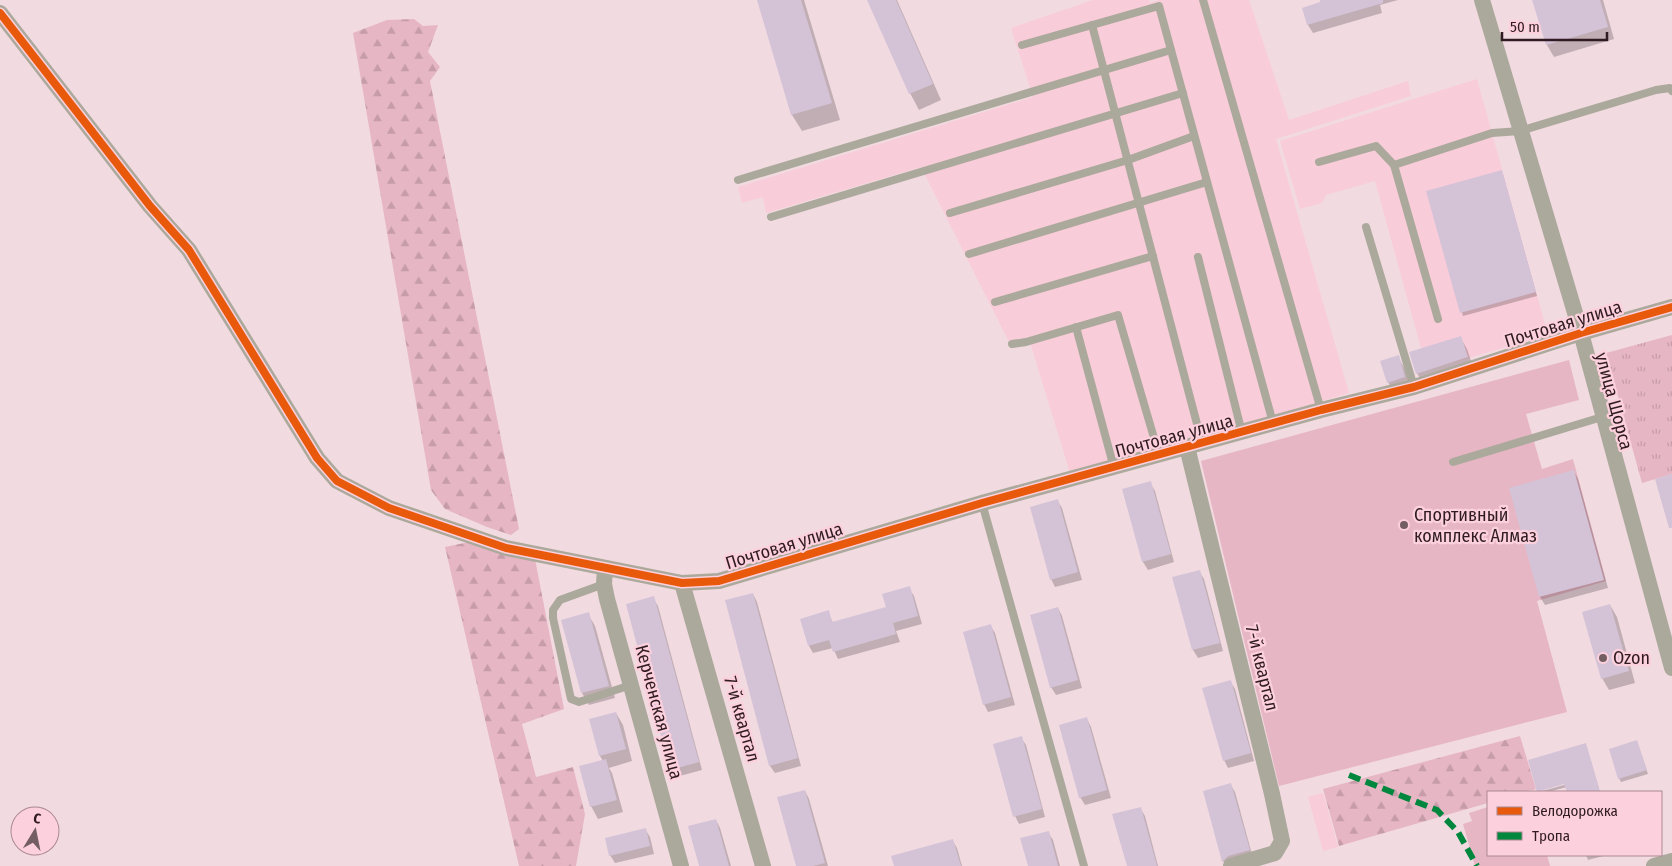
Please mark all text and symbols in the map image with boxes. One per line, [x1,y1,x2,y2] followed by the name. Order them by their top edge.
[1502,10,1607,42] scale bar
[1510,18,1540,36] text: 50 m
[1502,296,1624,352] street label: Почтовая улица
[1590,350,1638,452] street label: улица Щорса
[1112,410,1236,462] street label: Почтовая улица
[1414,504,1537,547] place label: Спортивный комплекс Алмаз
[723,518,845,574] street label: Почтовая улица
[1398,519,1410,531] marker: Спортивный комплекс Алмаз
[1241,623,1283,713] street label: 7-й квартал
[630,642,688,782] street label: Керченская улица
[1613,647,1650,669] place label: Ozon
[1597,652,1609,664] marker: Ozon
[719,674,765,764] street label: 7-й квартал
[1487,791,1662,856] legend
[1532,802,1618,820] text: Велодорожка
[10,806,60,856] north arrow
[32,810,43,828] text: С
[1532,827,1570,845] text: Тропа

